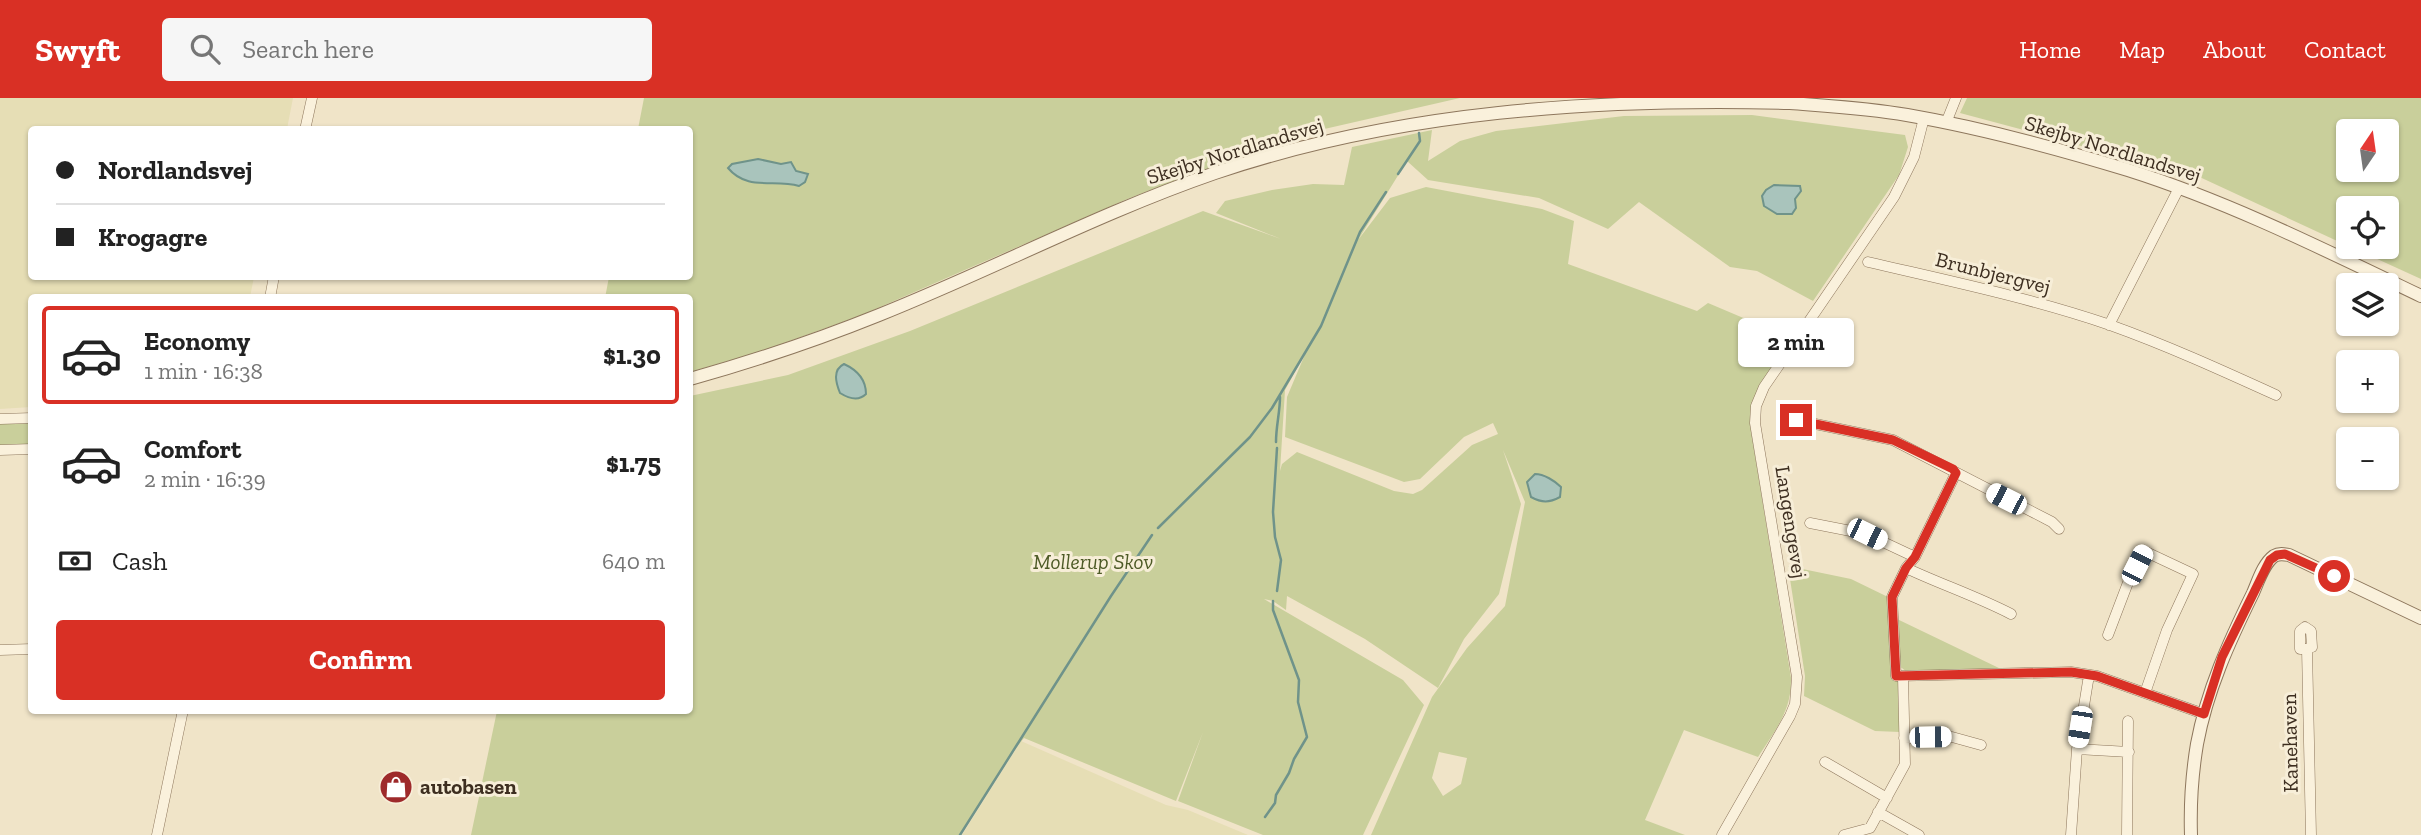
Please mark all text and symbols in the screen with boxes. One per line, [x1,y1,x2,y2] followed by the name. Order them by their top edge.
[162,18,652,81] search box
[35,30,120,69] text: Swyft
[186,30,224,68] icon: search
[242,33,374,65] text: Search here
[2019,35,2081,64] text: Home
[2119,35,2165,64] text: Map
[2203,35,2266,64] text: About
[2304,35,2386,64] text: Contact
[2022,110,2204,188] street label: Skejby Nordlandsvej
[1144,112,1326,190] street label: Skejby Nordlandsvej
[2336,119,2399,182] north arrow
[2336,119,2399,490] map controls
[98,154,252,186] text: Nordlandsvej
[2336,196,2399,259] button: locate
[98,221,207,253] text: Krogagre
[1933,246,2053,300] street label: Brunbjergvej
[2336,273,2399,336] button: layers
[1738,318,1854,368] callout: 2 min
[60,324,123,387] icon: car
[144,325,250,357] text: Economy
[1767,328,1825,356] text: 2 min
[603,339,661,371] text: $1.30
[2336,350,2399,413] button: +
[144,357,263,385] text: 1 min · 16:38
[1780,404,1812,436] route end
[2336,427,2399,490] button: −
[60,432,123,495] icon: car
[144,433,241,465] text: Comfort
[606,447,661,479] text: $1.75
[1769,464,1813,580] street label: Langengevej
[144,465,266,493] text: 2 min · 16:39
[1983,480,2030,518] car
[1844,515,1891,553] car
[56,542,94,580] icon: cash
[2119,542,2156,588] car
[112,545,167,577] text: Cash
[602,547,665,575] text: 640 m
[1033,549,1153,574] park label: Mollerup Skov
[2318,560,2350,592] route start
[56,620,665,700] button: Confirm
[2276,693,2303,793] street label: Kanehaven
[2067,705,2094,749] car
[1909,726,1952,748] car
[377,768,415,806] shop icon: autobasen
[420,774,517,799] place label: autobasen

